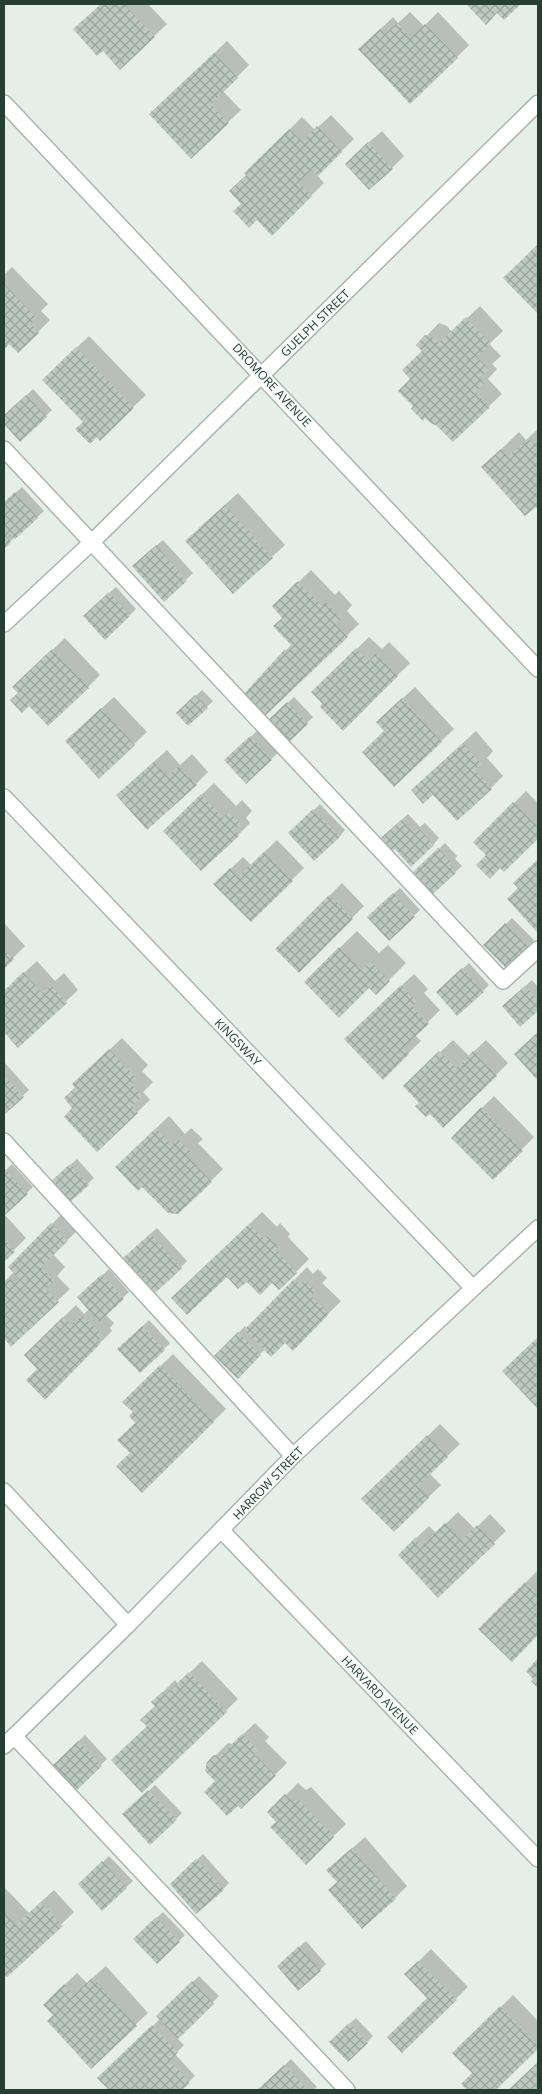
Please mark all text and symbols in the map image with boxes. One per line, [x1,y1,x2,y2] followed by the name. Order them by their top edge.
[277,285,354,360] street label: GUELPH STREET
[229,339,315,431] street label: DROMORE AVENUE
[211,1014,265,1070] street label: KINGSWAY
[229,1443,307,1523] street label: HARROW STREET
[338,1652,422,1738] street label: HARVARD AVENUE

